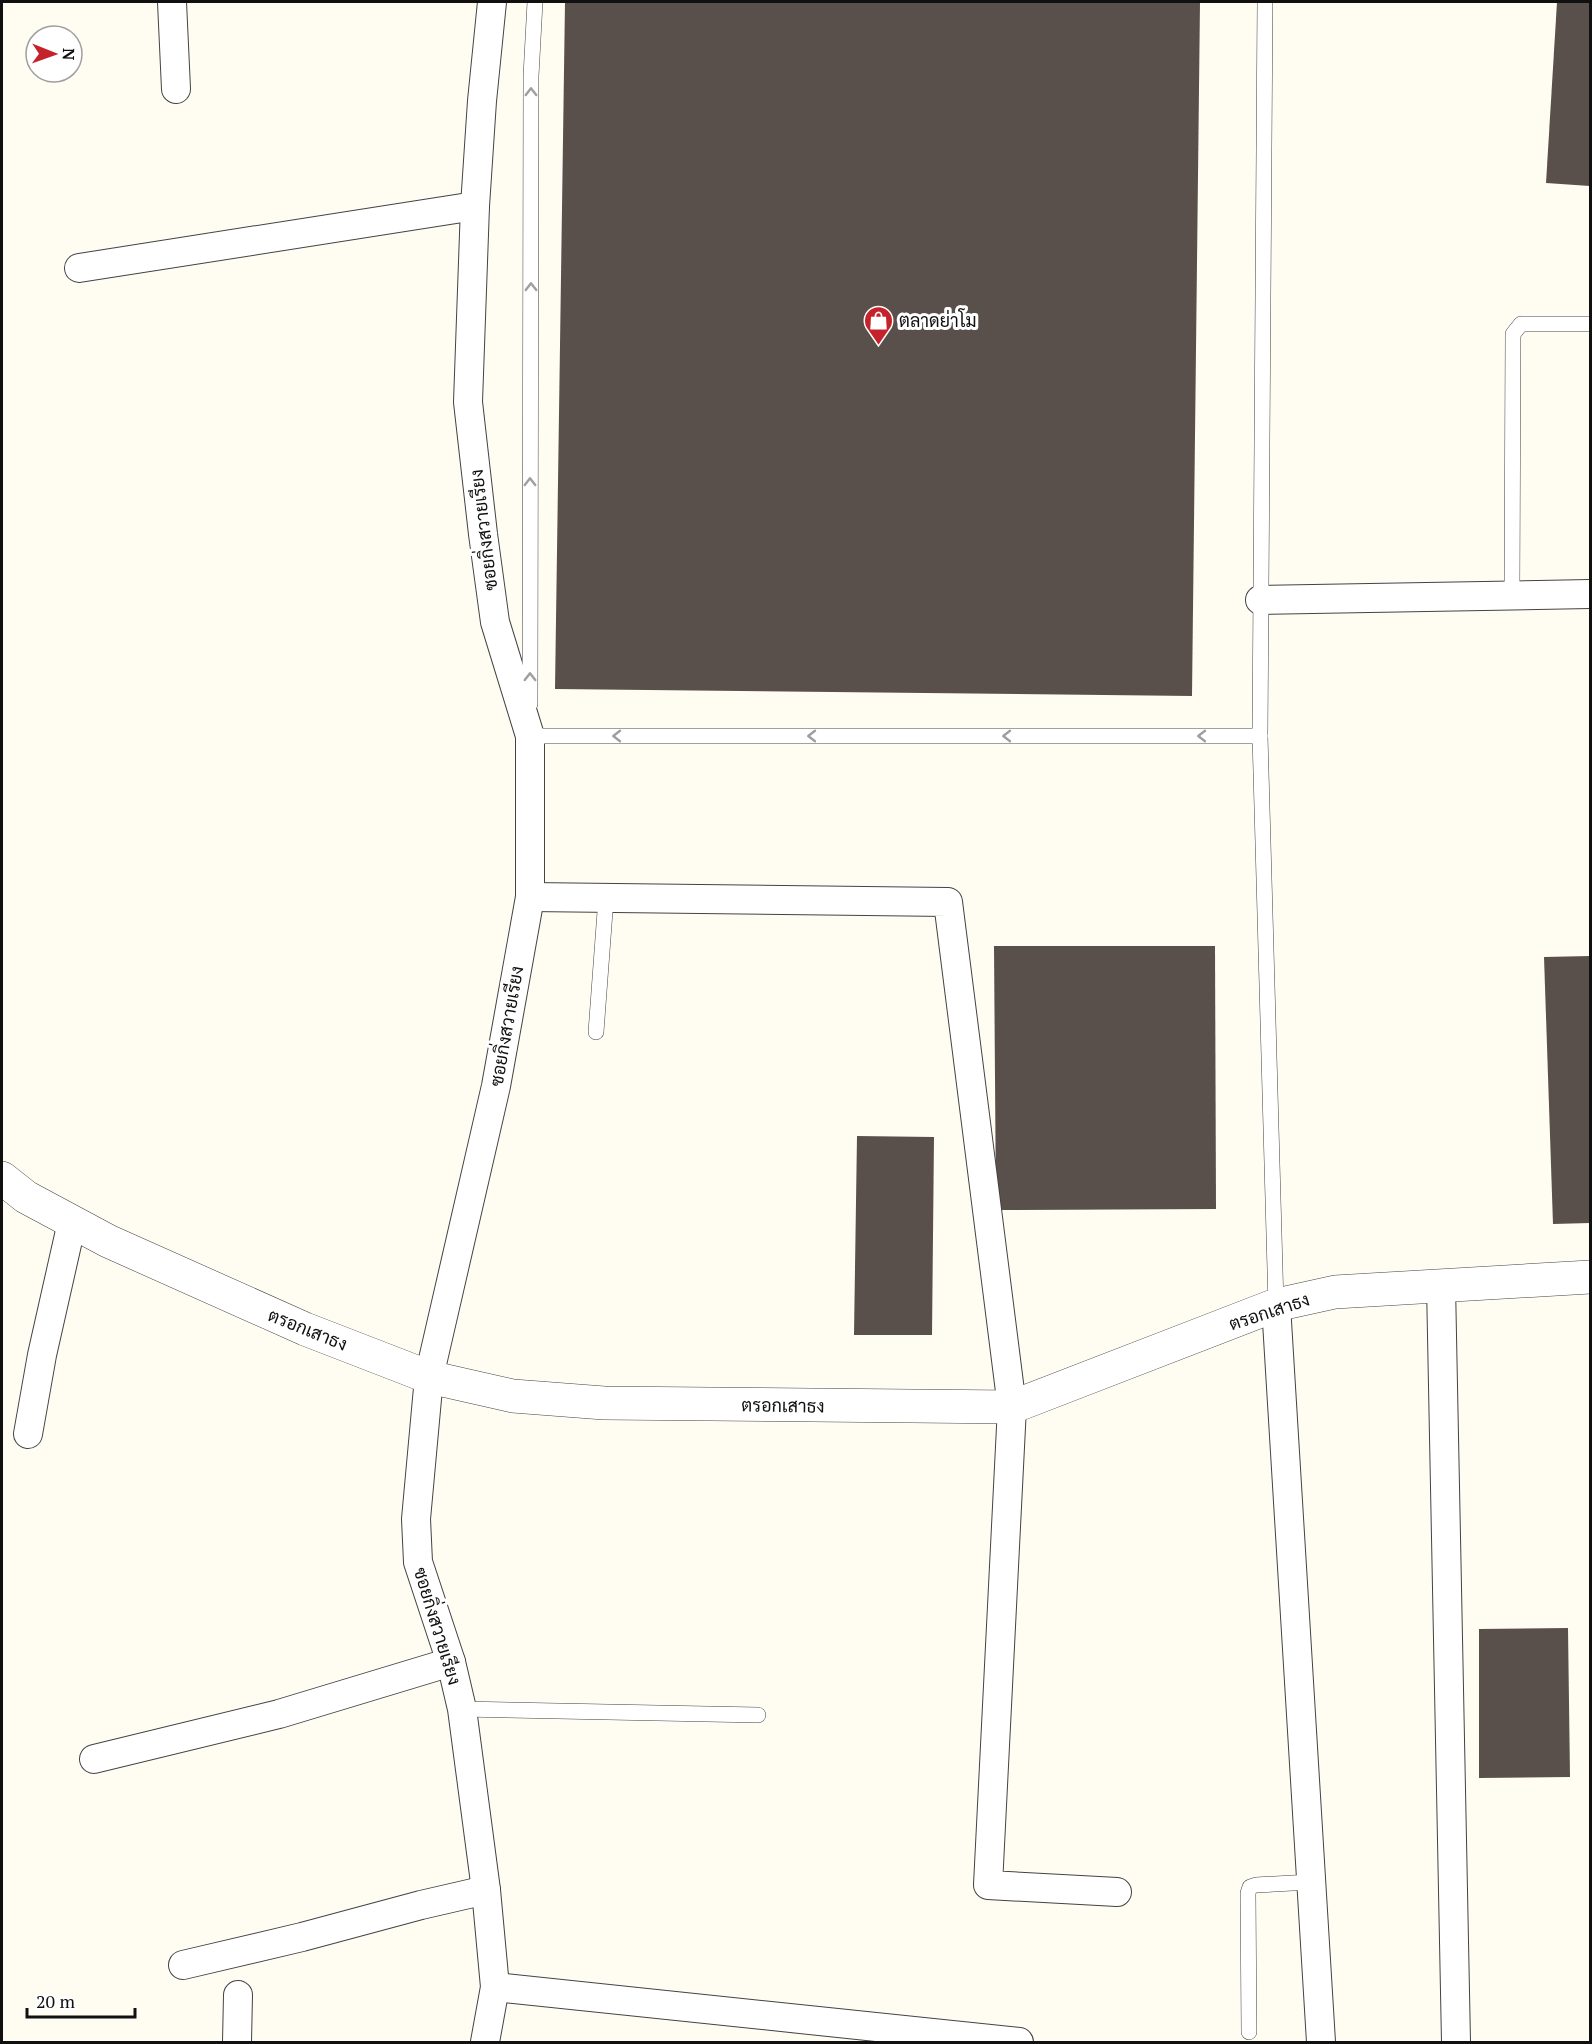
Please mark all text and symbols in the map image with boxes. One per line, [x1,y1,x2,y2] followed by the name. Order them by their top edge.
[24,24,84,84] north arrow
[58,48,80,61] text: N
[525,88,537,97] one-way arrow
[525,283,537,292] one-way arrow
[862,304,894,346] shop icon: ตลาดย่าโม
[899,308,977,332] place label: ตลาดย่าโม
[462,468,502,592] street label: ซอยกิ่งสวายเรียง
[524,478,536,487] one-way arrow
[524,673,536,682] one-way arrow
[612,730,621,742] one-way arrow
[807,730,816,742] one-way arrow
[1002,730,1011,742] one-way arrow
[1197,730,1206,742] one-way arrow
[481,963,528,1088] street label: ซอยกิ่งสวายเรียง
[1226,1287,1312,1335] street label: ตรอกเสาธง
[265,1302,351,1356] street label: ตรอกเสาธง
[741,1392,825,1418] street label: ตรอกเสาธง
[409,1564,469,1688] street label: ซอยกิ่งสวายเรียง
[27,1981,135,2019] scale bar
[36,1989,76,2013] text: 20 m

